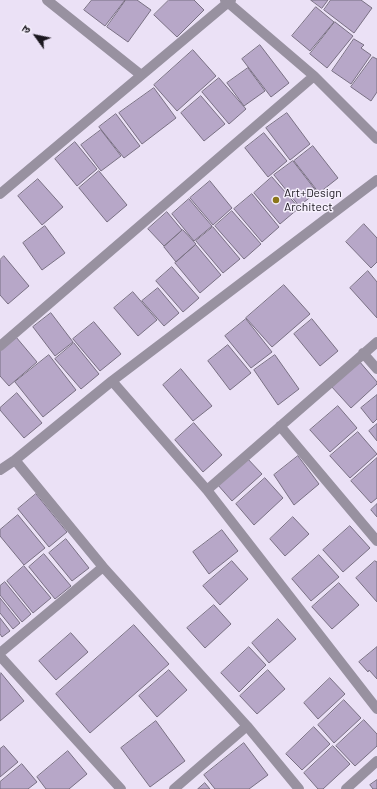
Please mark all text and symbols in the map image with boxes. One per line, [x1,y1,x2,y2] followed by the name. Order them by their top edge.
[16,16,56,56] north arrow
[18,23,33,35] text: उ
[284,186,342,214] place label: Art+Design Architect
[271,195,281,205] marker: Art+Design Architect

